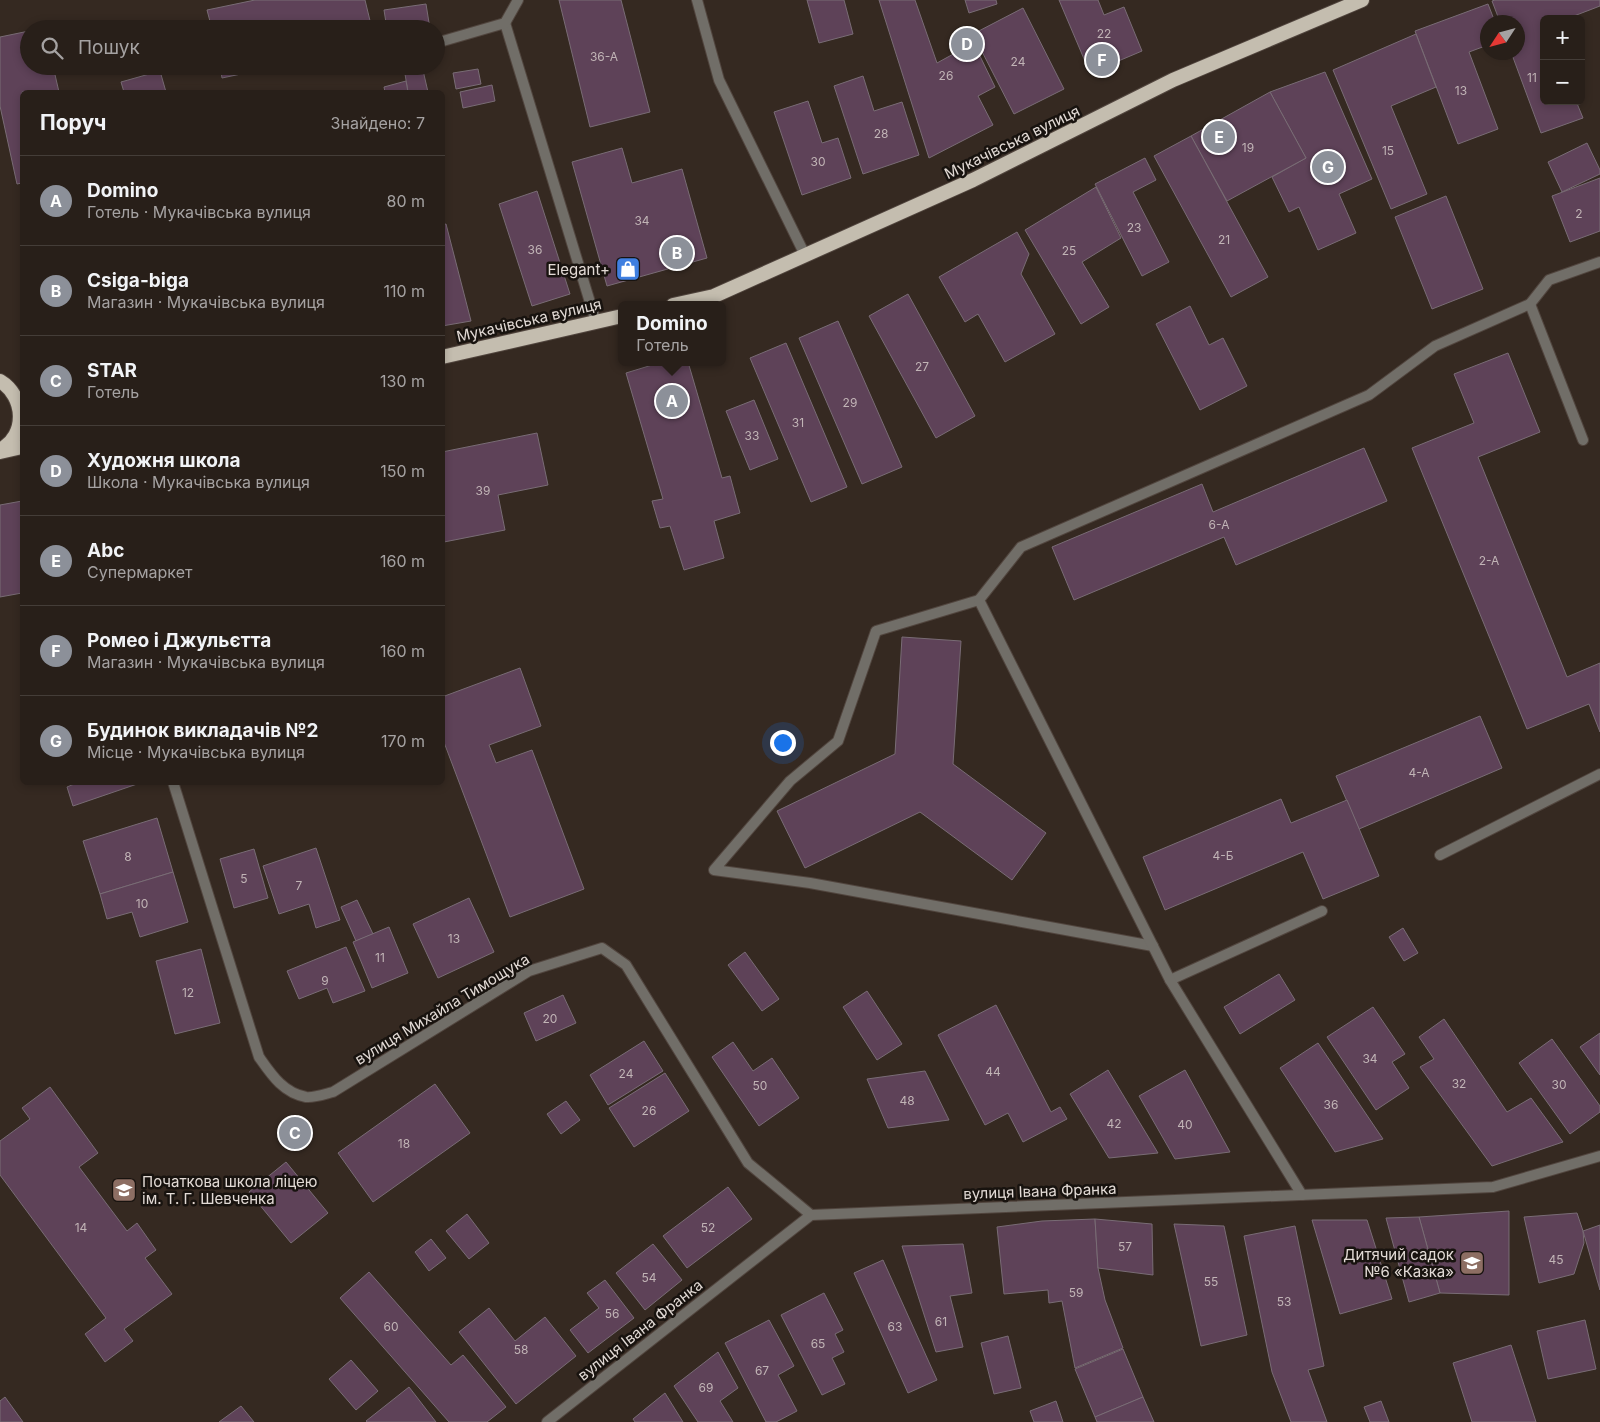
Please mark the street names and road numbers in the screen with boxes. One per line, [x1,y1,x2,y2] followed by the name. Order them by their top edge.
[941,101,1083,183] street label: Мукачівська вулиця
[455,294,603,346] street label: Мукачівська вулиця
[351,949,533,1069] street label: вулиця Михайла Тимощука
[963,1179,1117,1203] street label: вулиця Івана Франка
[574,1275,706,1385] street label: вулиця Івана Франка

